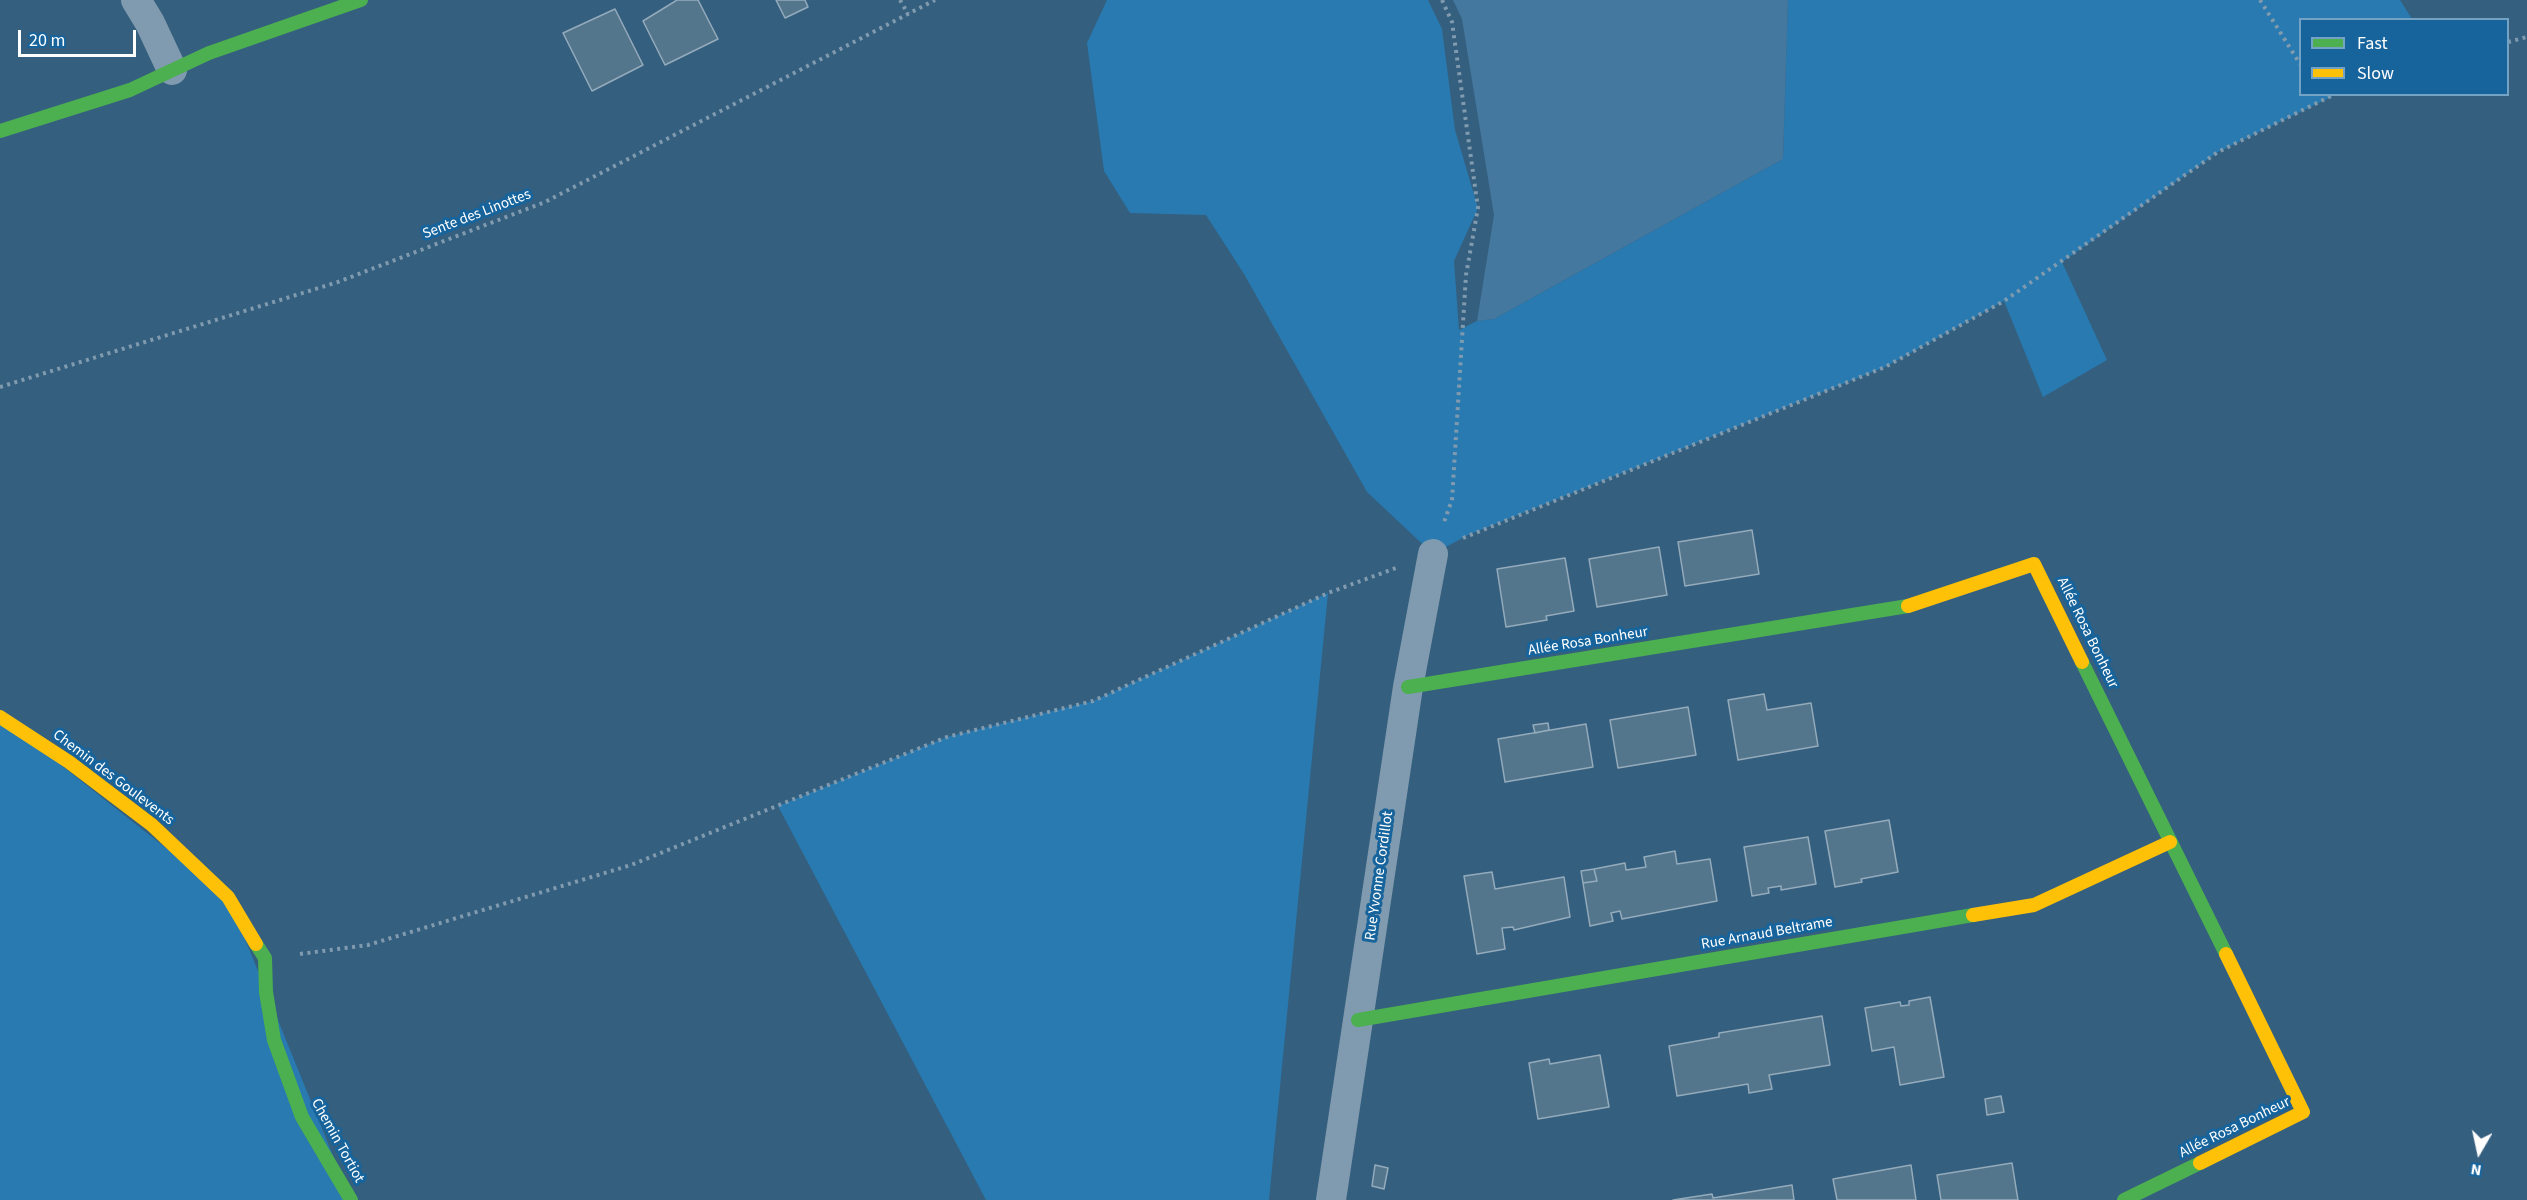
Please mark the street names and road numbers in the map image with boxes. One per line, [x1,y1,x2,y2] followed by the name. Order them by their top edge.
[420,186,534,244] street label: Sente des Linottes
[2052,575,2122,691] street label: Allée Rosa Bonheur
[1527,624,1649,660] street label: Allée Rosa Bonheur
[49,727,177,829] street label: Chemin des Goulevents
[1362,810,1398,942] street label: Rue Yvonne Cordillot
[1700,914,1834,954] street label: Rue Arnaud Beltrame
[2177,1093,2293,1163] street label: Allée Rosa Bonheur
[306,1096,368,1186] street label: Chemin Tortiot

